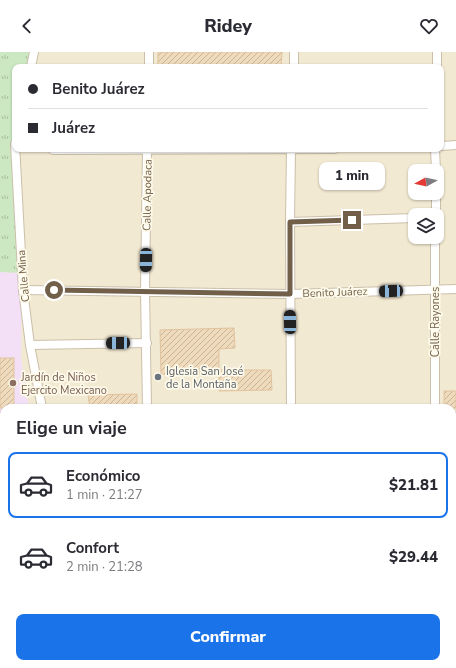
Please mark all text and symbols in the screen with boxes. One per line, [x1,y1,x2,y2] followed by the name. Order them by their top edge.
[204,14,252,38] text: Ridey
[16,15,38,37] icon: back
[418,15,440,37] icon: heart
[52,79,145,99] text: Benito Juárez
[52,118,95,138] text: Juárez
[139,159,156,231] street label: Calle Apodaca
[319,162,385,190] callout: 1 min
[408,164,444,200] north arrow
[408,164,444,244] map controls
[335,167,369,185] text: 1 min
[408,208,444,244] button: layers
[343,211,361,229] route end
[140,248,152,272] car
[14,249,33,303] street label: Calle Mina
[45,281,63,299] route start
[302,284,368,301] street label: Benito Juárez
[379,285,403,297] car
[428,287,443,357] street label: Calle Rayones
[284,310,296,334] car
[106,337,130,349] car
[166,364,243,392] place label: Iglesia San José de la Montaña
[20,370,107,398] place label: Jardín de Niños Ejercito Mexicano
[153,372,163,382] marker: Iglesia San José de la Montaña
[8,378,18,388] marker: Jardín de Niños Ejercito Mexicano
[16,416,127,440] text: Elige un viaje
[66,466,140,486] text: Económico
[18,467,54,503] icon: car
[389,475,438,495] text: $21.81
[66,486,142,504] text: 1 min · 21:27
[66,538,119,558] text: Confort
[18,539,54,575] icon: car
[389,547,438,567] text: $29.44
[66,558,142,576] text: 2 min · 21:28
[16,614,440,660] button: Confirmar

